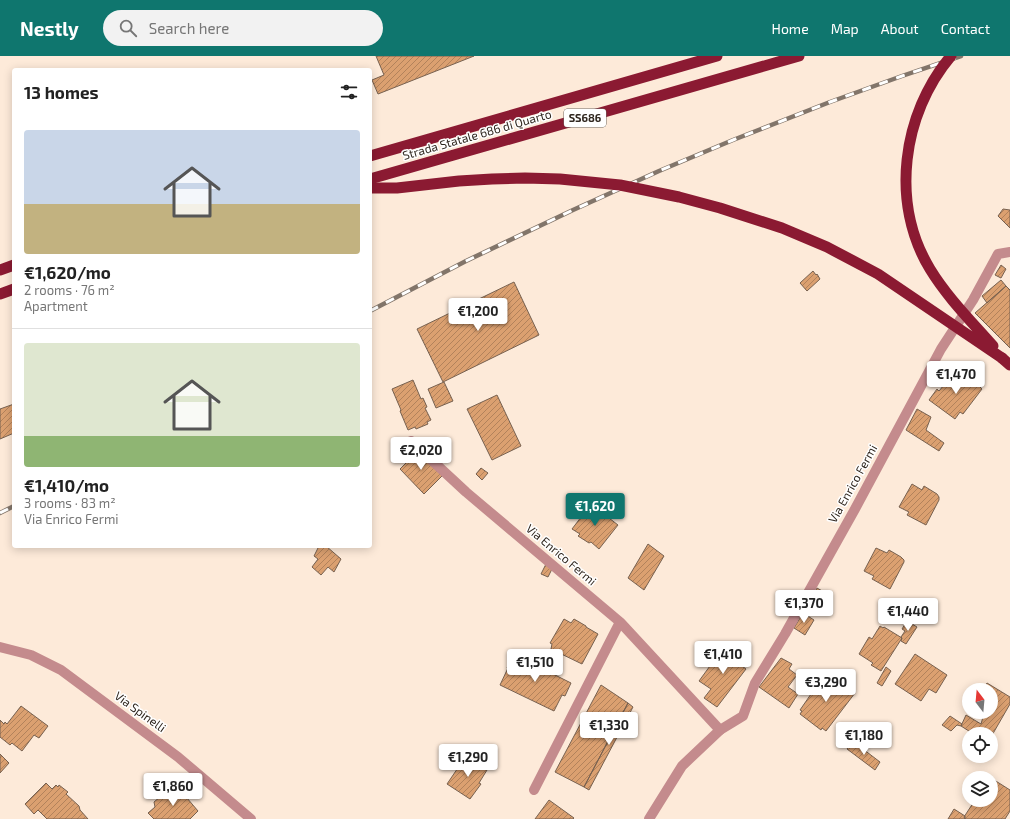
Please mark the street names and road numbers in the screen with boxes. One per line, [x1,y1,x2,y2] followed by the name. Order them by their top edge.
[401,106,553,163] street label: Strada Statale 686 di Quarto
[564,109,606,127] road number: SS686
[825,442,879,525] street label: Via Enrico Fermi
[524,521,600,588] street label: Via Enrico Fermi
[112,688,169,734] street label: Via Spinelli

